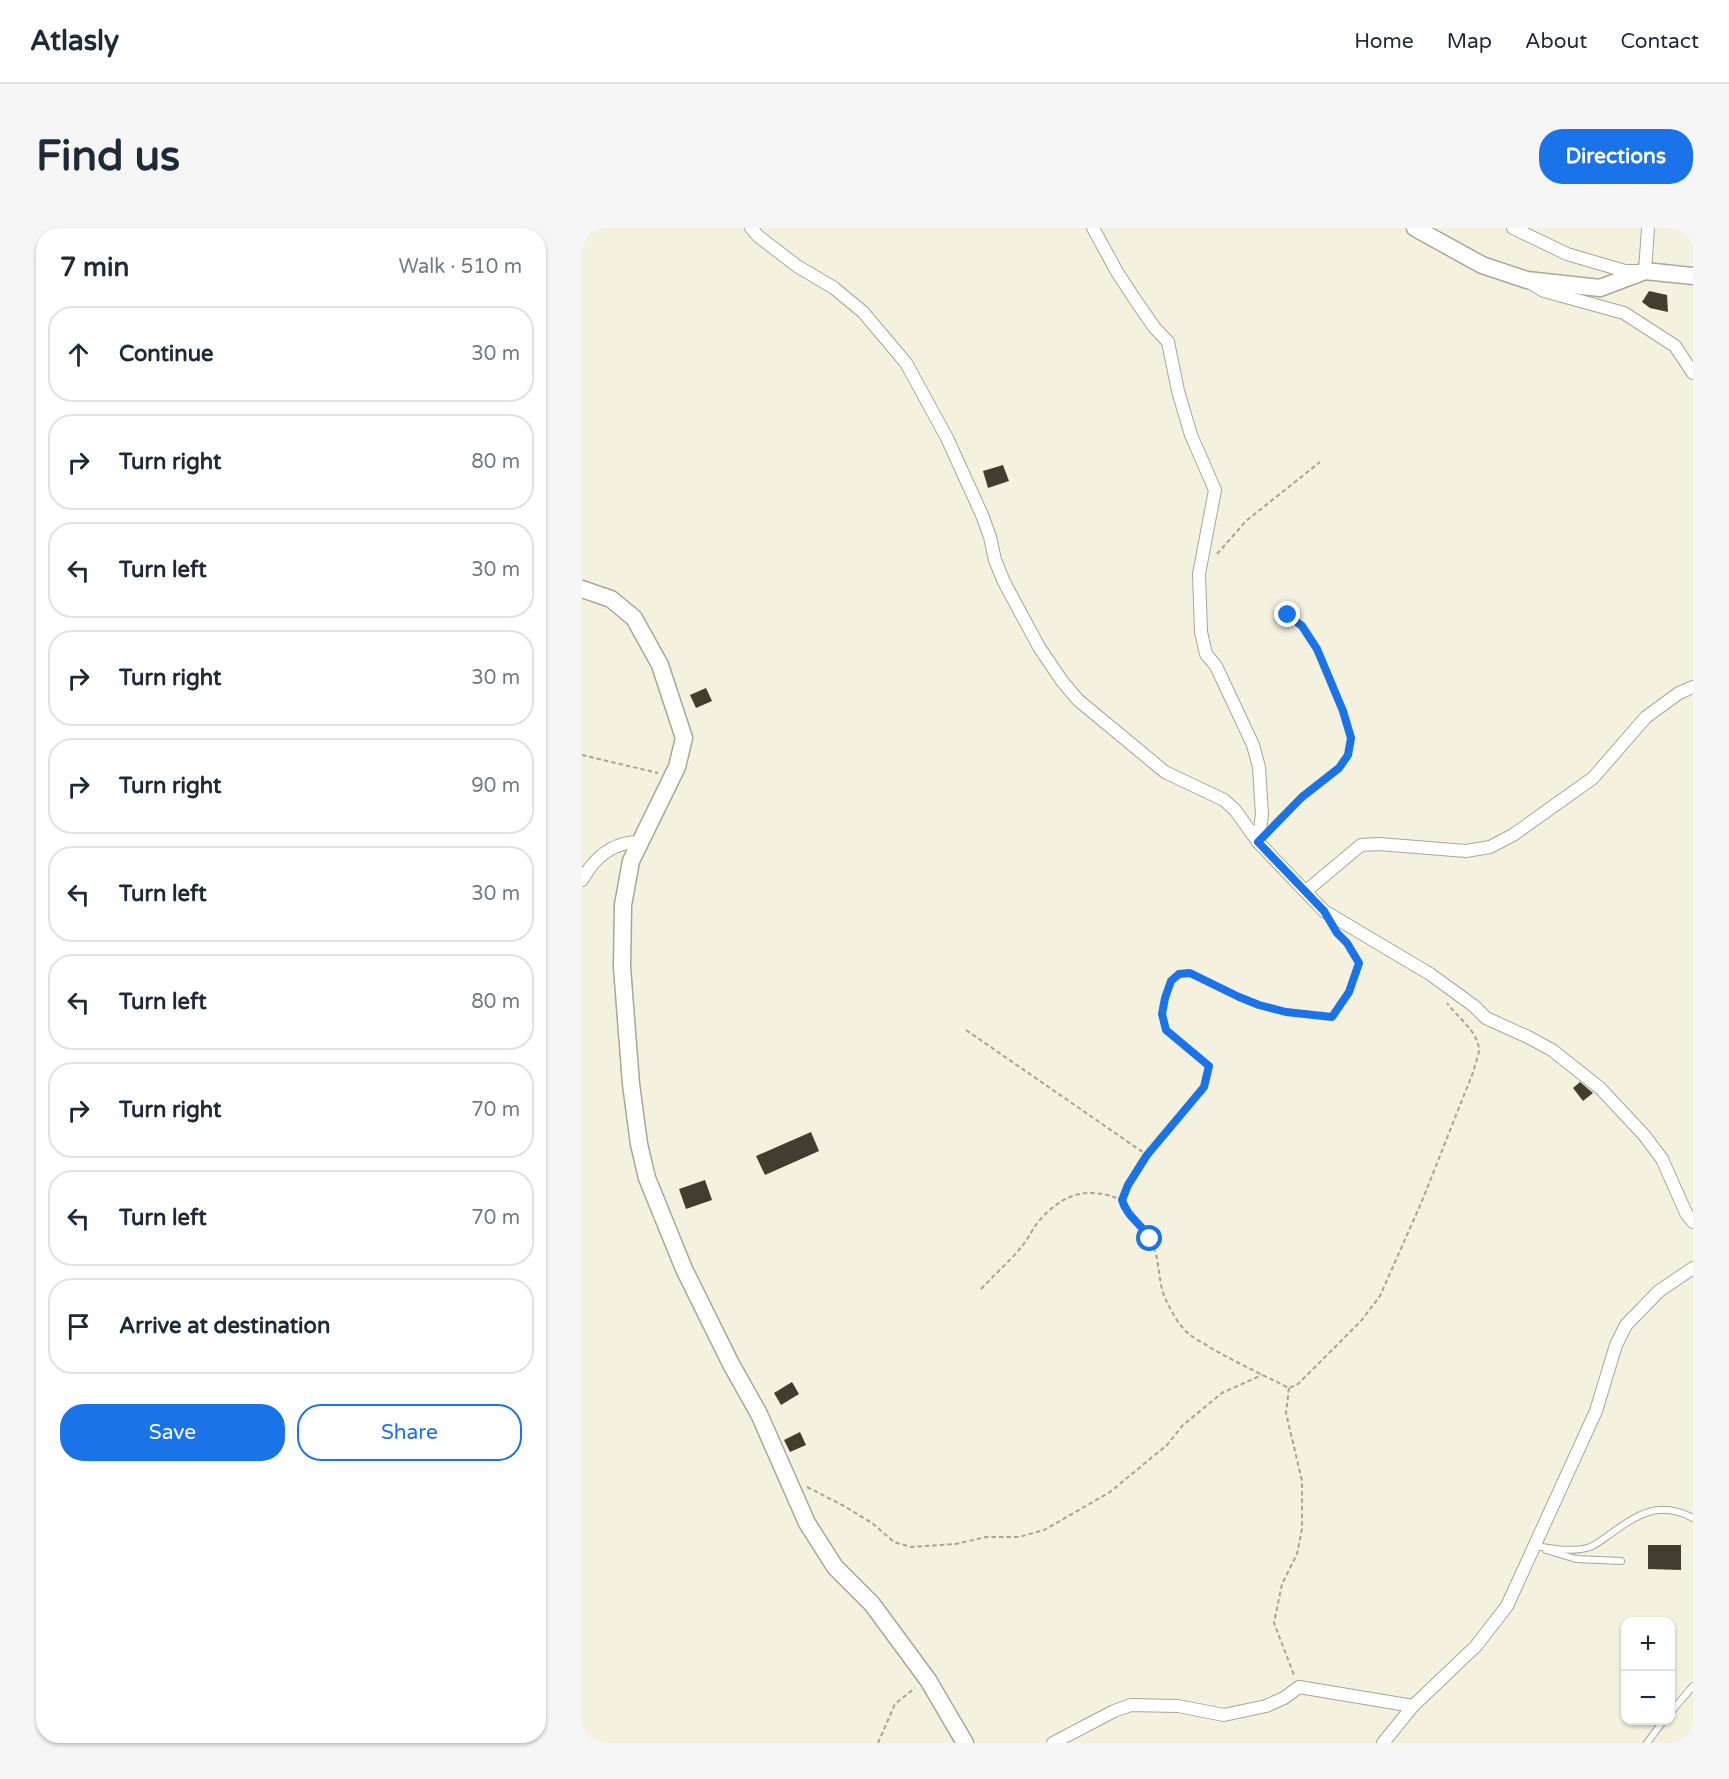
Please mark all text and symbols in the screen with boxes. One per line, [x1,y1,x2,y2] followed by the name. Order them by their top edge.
[30,24,119,58] text: Atlasly
[1354,29,1414,54] text: Home
[1447,29,1492,54] text: Map
[1525,29,1587,54] text: About
[1620,29,1699,54] text: Contact
[1539,129,1693,184] button: Directions
[36,131,180,182] text: Find us
[60,252,129,283] text: 7 min
[399,255,522,279] text: Walk · 510 m
[62,338,95,371] icon: ahead
[119,341,214,367] text: Continue
[471,342,520,366] text: 30 m
[62,446,95,479] icon: right
[119,449,221,475] text: Turn right
[471,450,520,474] text: 80 m
[62,554,95,587] icon: left
[119,557,207,583] text: Turn left
[471,558,520,582] text: 30 m
[1274,601,1300,627] route end
[62,662,95,695] icon: right
[119,665,221,691] text: Turn right
[471,666,520,690] text: 30 m
[62,770,95,803] icon: right
[119,773,221,799] text: Turn right
[471,774,520,798] text: 90 m
[62,878,95,911] icon: left
[119,881,207,907] text: Turn left
[471,882,520,906] text: 30 m
[62,986,95,1019] icon: left
[119,989,207,1015] text: Turn left
[471,990,520,1014] text: 80 m
[62,1094,95,1127] icon: right
[119,1097,221,1123] text: Turn right
[471,1098,520,1122] text: 70 m
[62,1202,95,1235] icon: left
[119,1205,207,1231] text: Turn left
[471,1206,520,1230] text: 70 m
[1136,1225,1162,1251] route start
[62,1310,95,1343] icon: arrive
[119,1313,330,1339] text: Arrive at destination
[60,1404,285,1461] button: Save
[297,1404,522,1461] button: Share
[1621,1617,1675,1725] map controls
[1621,1617,1675,1671] button: +
[1621,1671,1675,1725] button: −

